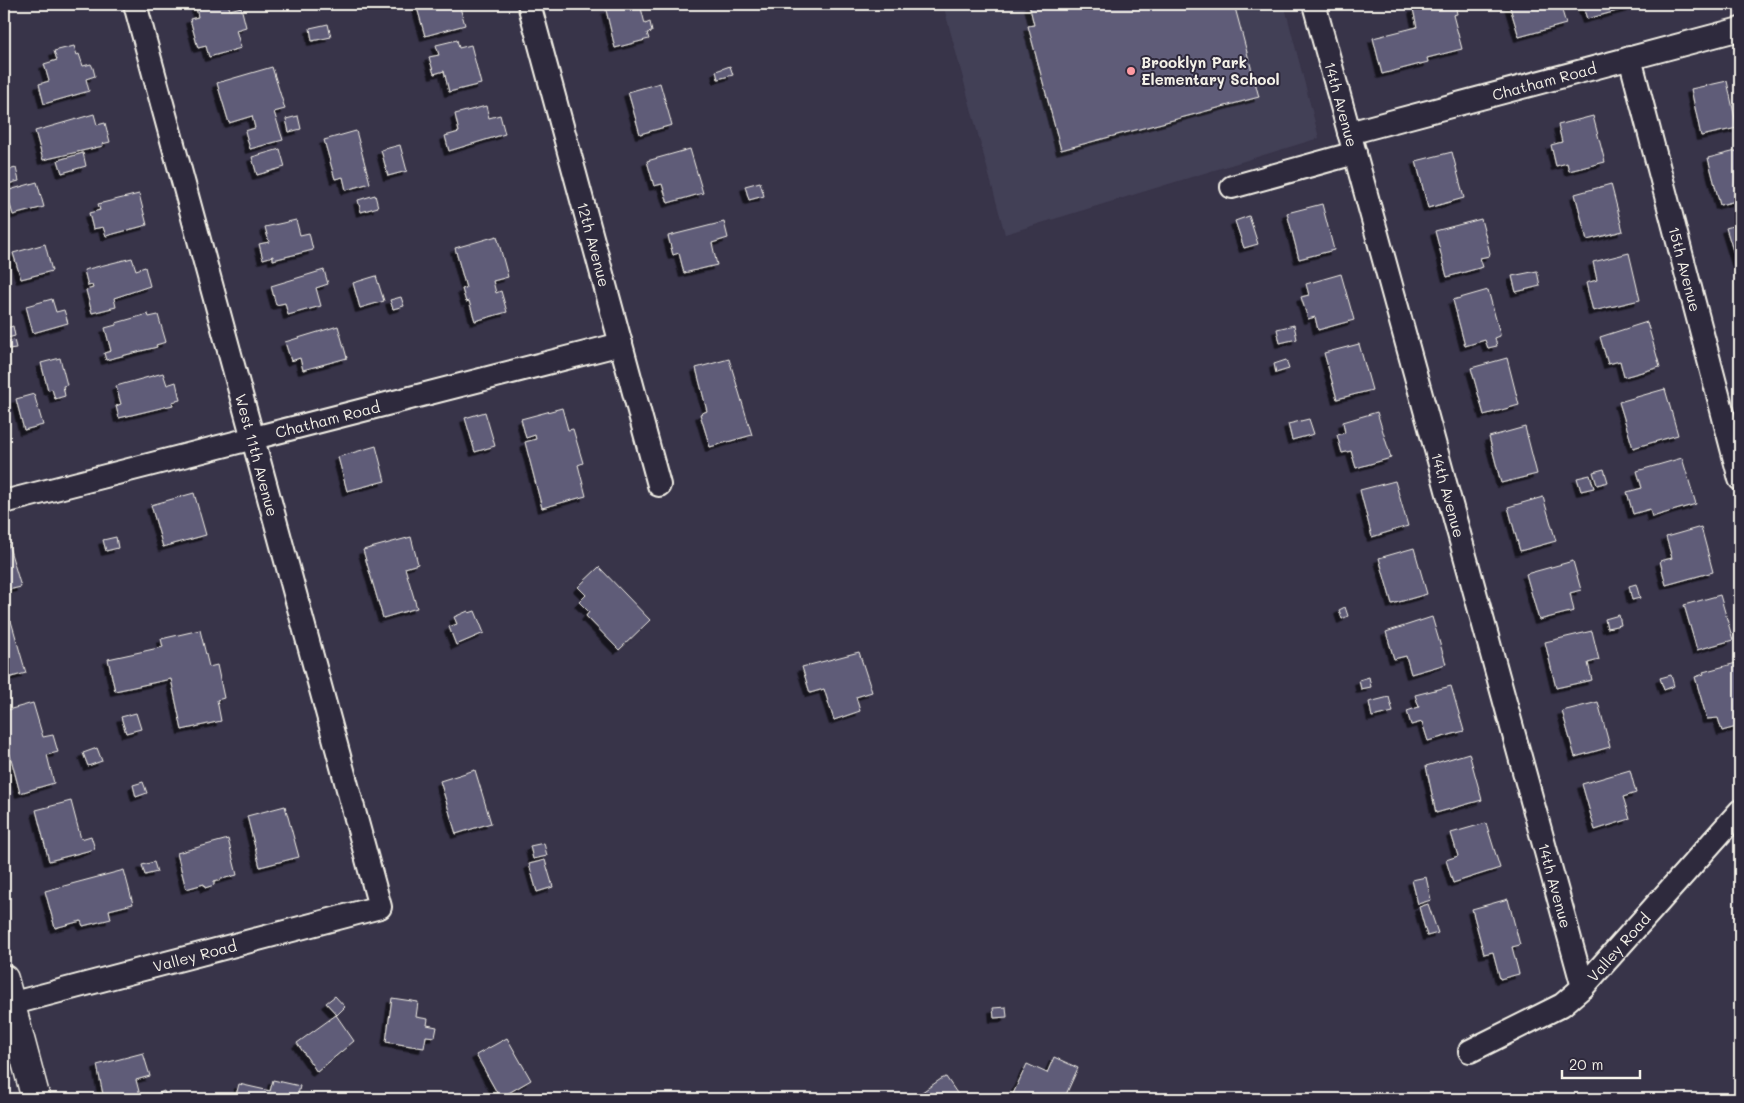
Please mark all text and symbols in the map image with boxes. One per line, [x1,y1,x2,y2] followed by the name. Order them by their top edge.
[1141,52,1280,89] place label: Brooklyn Park Elementary School
[1490,58,1599,105] street label: Chatham Road
[1320,60,1363,149] street label: 14th Avenue
[1125,65,1137,77] marker: Brooklyn Park Elementary School
[573,200,615,289] street label: 12th Avenue
[1664,224,1706,314] street label: 15th Avenue
[231,391,283,519] street label: West 11th Avenue
[273,396,382,442] street label: Chatham Road
[1427,450,1470,540] street label: 14th Avenue
[1534,841,1576,930] street label: 14th Avenue
[1583,908,1655,986] street label: Valley Road
[151,935,239,976] street label: Valley Road
[1562,1048,1639,1080] scale bar
[1569,1054,1603,1074] text: 20 m

